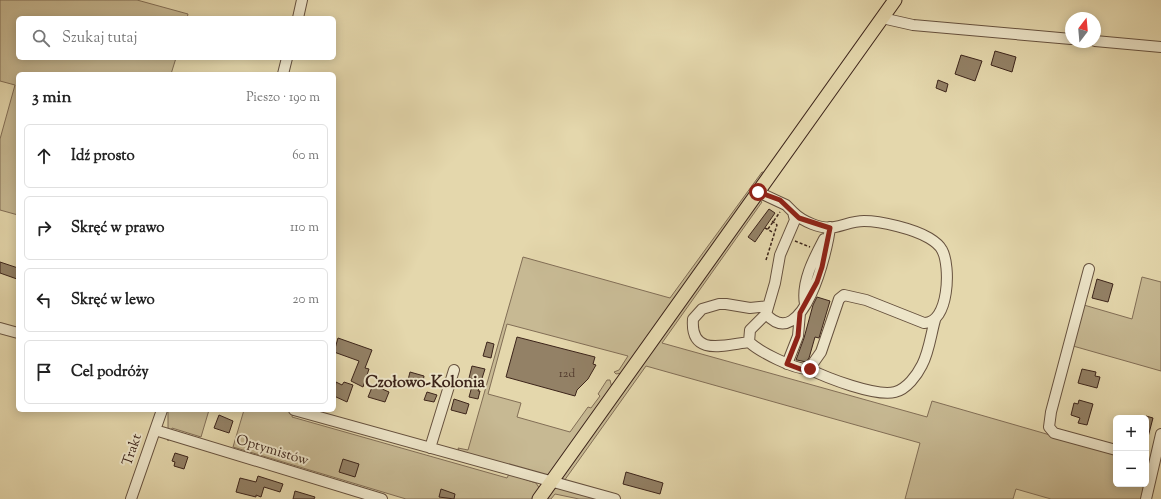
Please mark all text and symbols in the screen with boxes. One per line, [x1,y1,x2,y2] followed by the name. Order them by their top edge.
[1065,12,1101,48] north arrow
[16,16,336,60] search box
[30,27,52,49] icon: search
[62,28,137,49] text: Szukaj tutaj
[32,86,71,110] text: 3 min
[246,89,320,107] text: Pieszo · 190 m
[33,145,55,167] icon: ahead
[71,146,135,167] text: Idź prosto
[292,147,319,165] text: 60 m
[749,183,767,201] route start
[33,217,55,239] icon: right
[71,218,165,239] text: Skręć w prawo
[290,219,319,237] text: 110 m
[33,289,55,311] icon: left
[71,290,155,311] text: Skręć w lewo
[293,291,319,309] text: 20 m
[801,360,819,378] route end
[33,361,55,383] icon: arrive
[71,362,149,383] text: Cel podróży
[559,365,575,383] house number: 12d
[365,372,485,395] district label: Czołowo-Kolonia
[1113,415,1149,487] map controls
[1113,415,1149,451] button: +
[233,430,311,472] street label: Optymistów
[118,431,148,469] street label: Trakt
[1113,451,1149,487] button: −

